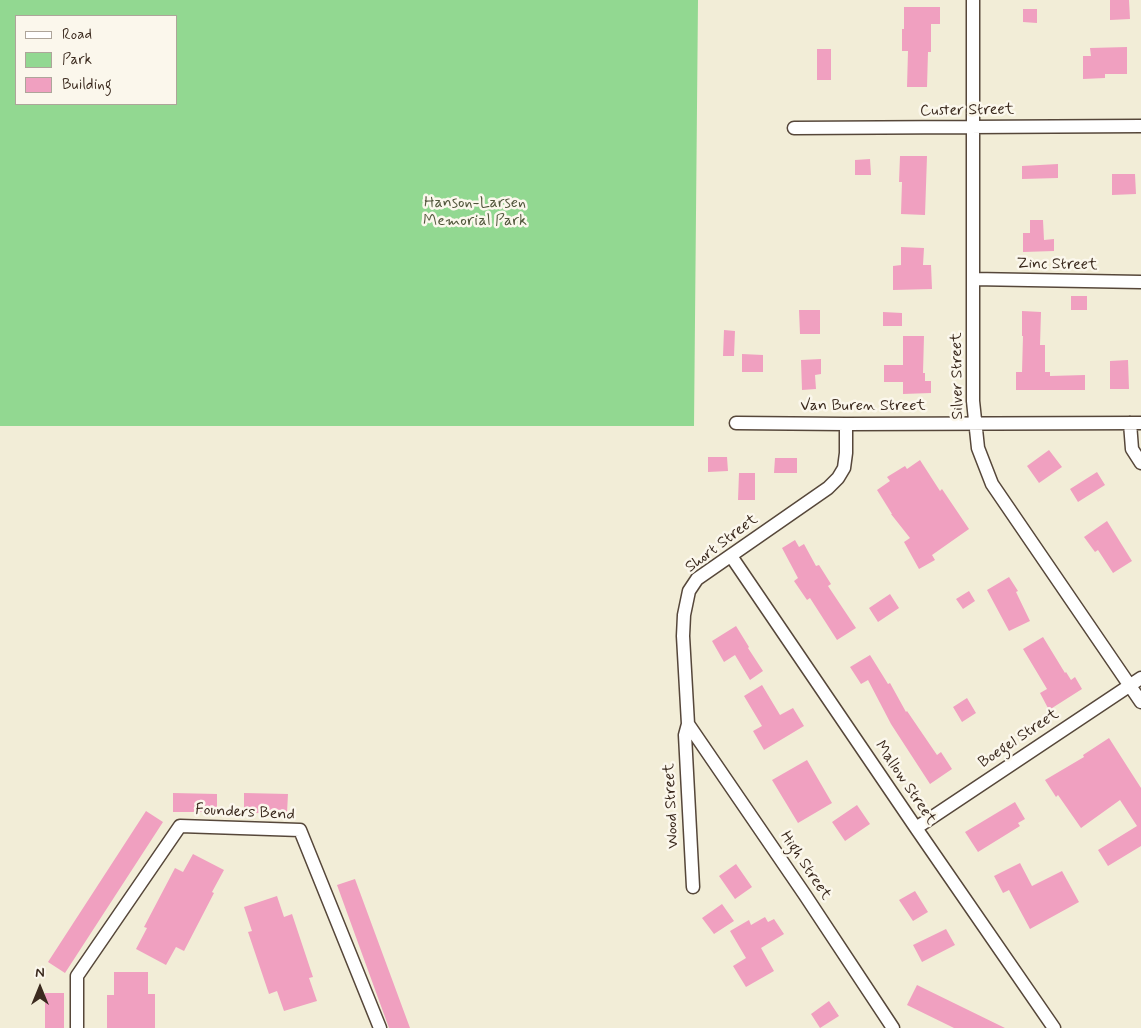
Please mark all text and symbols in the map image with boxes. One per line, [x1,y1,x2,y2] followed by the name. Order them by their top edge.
[15,15,178,105] legend
[62,25,92,45] text: Road
[62,50,92,70] text: Park
[62,75,112,95] text: Building
[920,101,1014,121] street label: Custer Street
[423,194,527,232] park label: Hanson-Larsen Memorial Park
[1016,255,1098,275] street label: Zinc Street
[948,332,968,420] street label: Silver Street
[800,397,926,417] street label: Van Buren Street
[682,511,762,577] street label: Short Street
[975,705,1063,773] street label: Boegel Street
[870,737,940,829] street label: Mallow Street
[660,763,684,849] street label: Wood Street
[195,801,295,825] street label: Founders Bend
[775,828,835,904] street label: High Street
[15,963,65,1013] north arrow
[35,964,45,982] text: N

